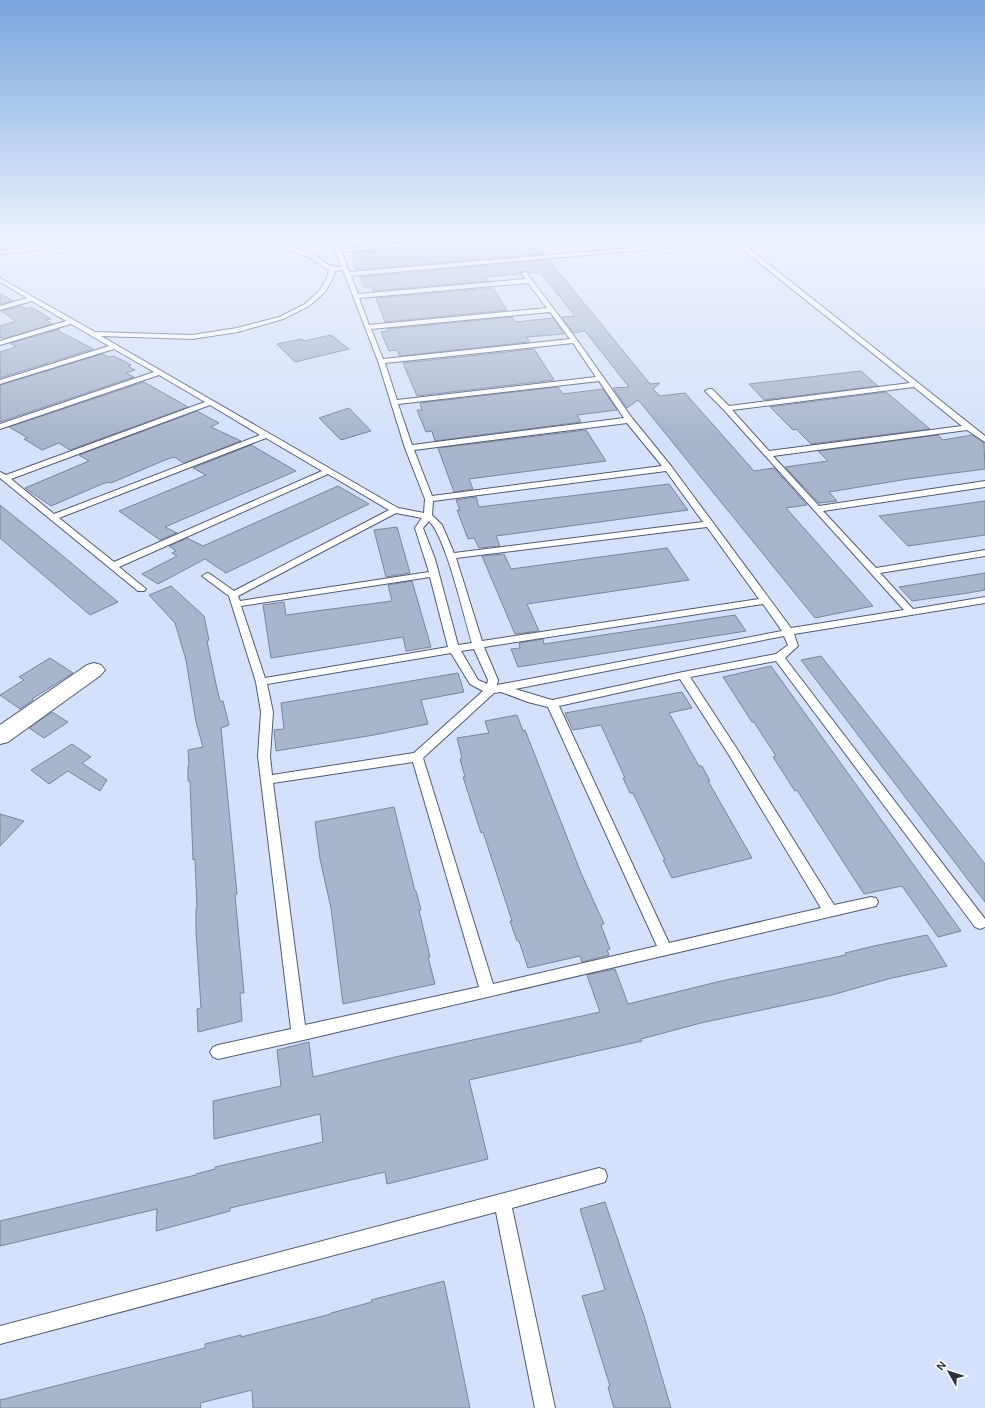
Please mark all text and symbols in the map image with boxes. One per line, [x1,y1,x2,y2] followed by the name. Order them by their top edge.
[929,1352,969,1392] north arrow
[934,1359,948,1373] text: N

